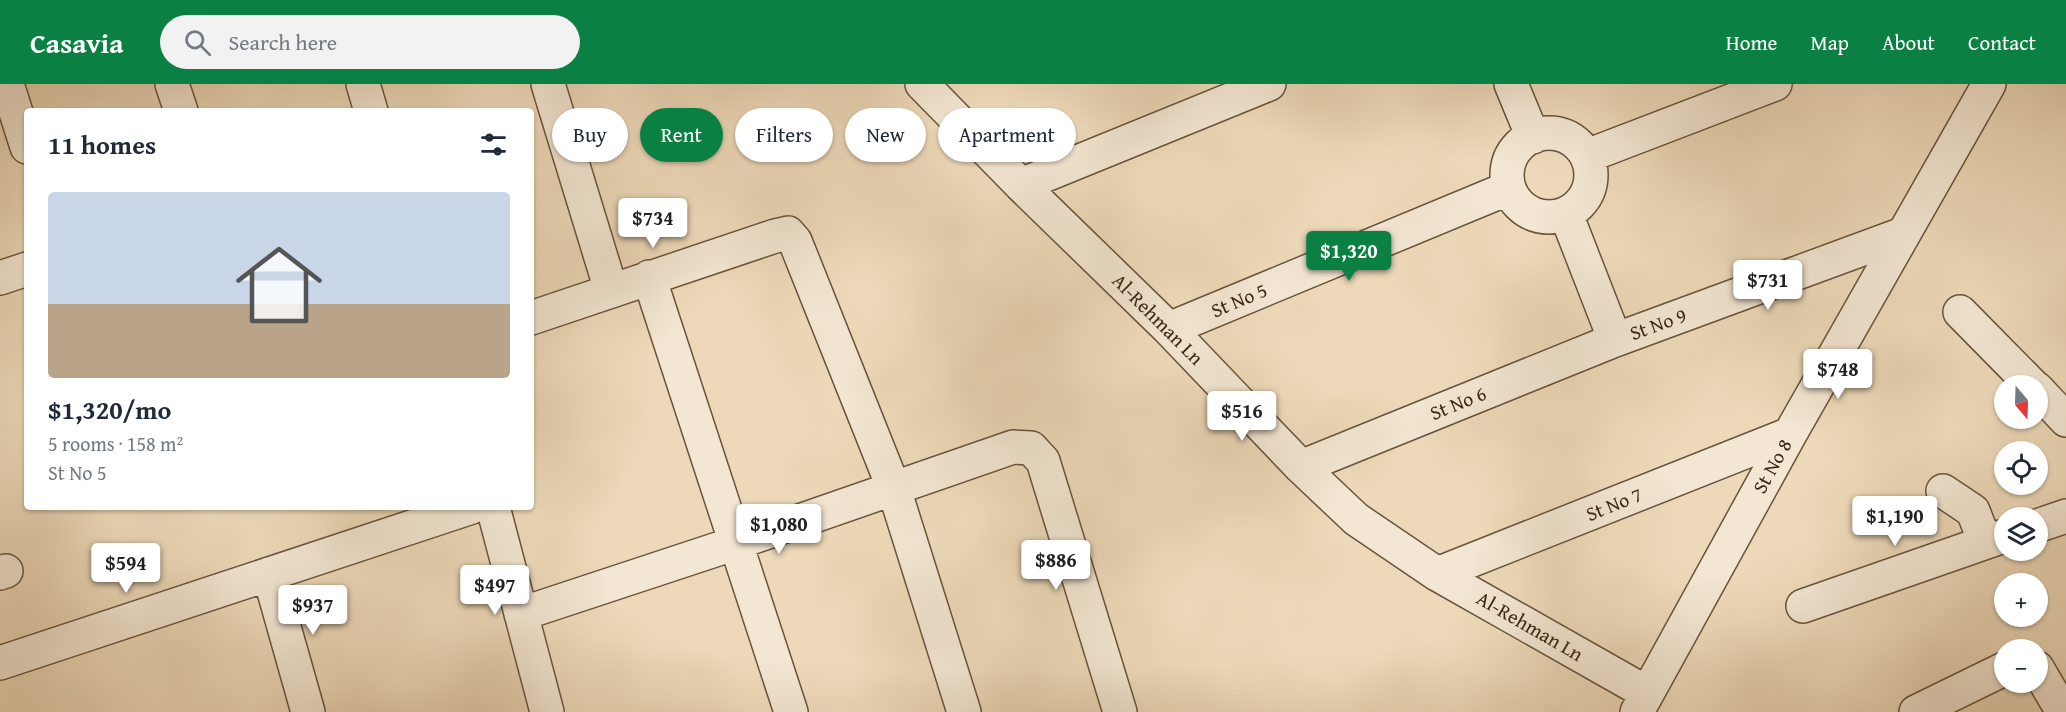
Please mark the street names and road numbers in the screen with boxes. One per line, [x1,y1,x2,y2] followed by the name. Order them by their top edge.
[1106,266,1211,371] street label: Al-Rehman Ln
[1206,275,1271,324] street label: St No 5
[1625,300,1690,347] street label: St No 9
[1425,378,1490,427] street label: St No 6
[1745,433,1798,498] street label: St No 8
[1581,479,1646,528] street label: St No 7
[1471,583,1589,668] street label: Al-Rehman Ln

